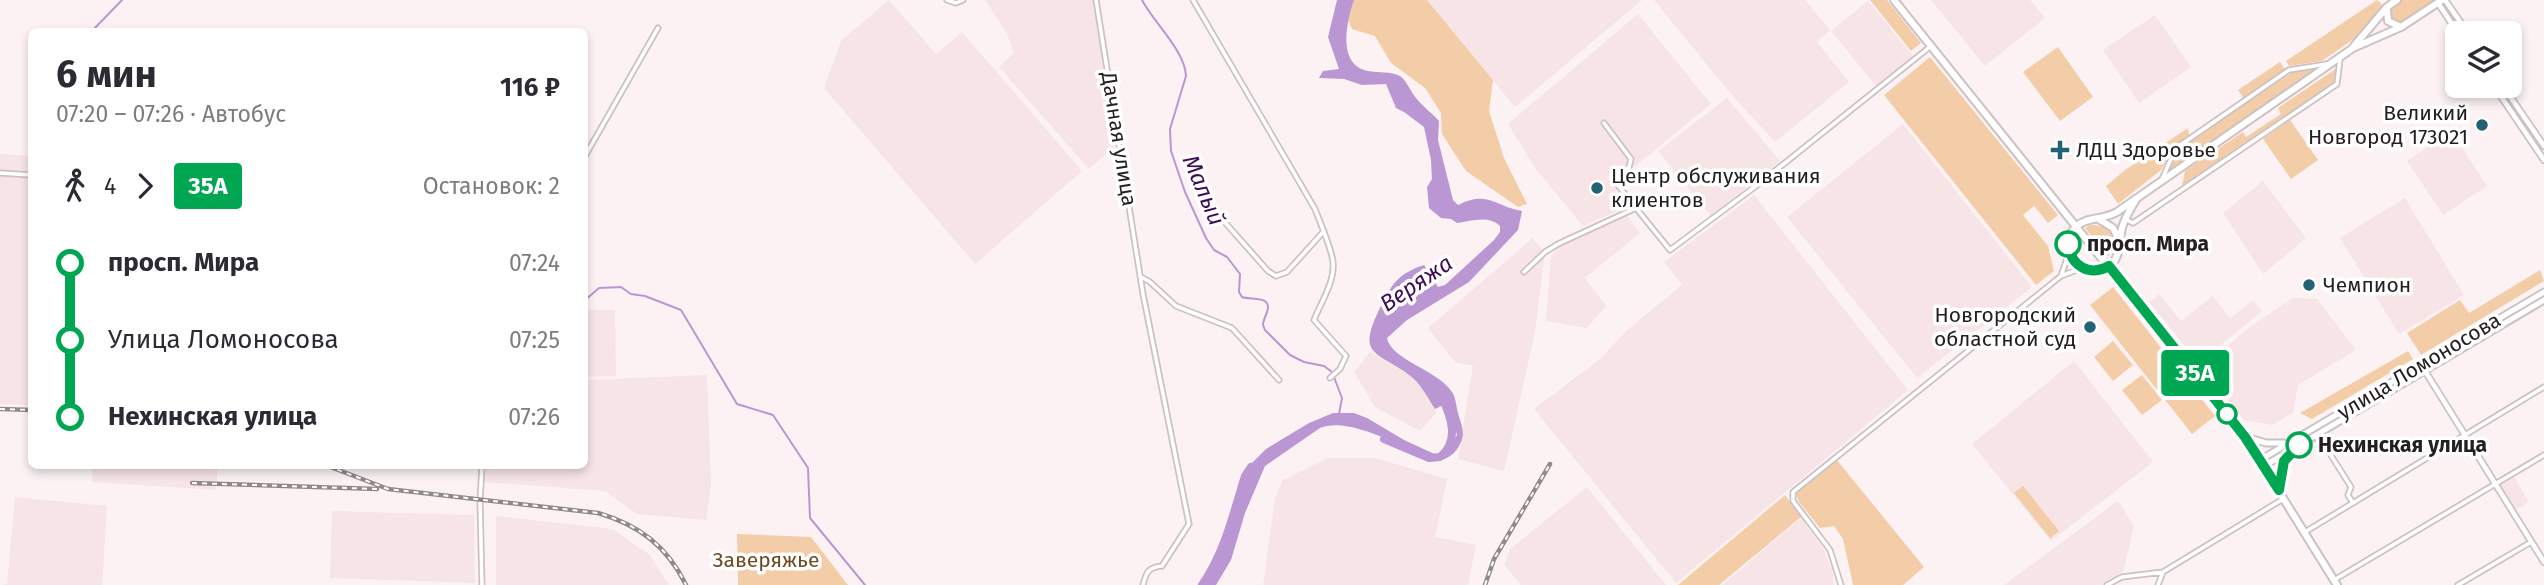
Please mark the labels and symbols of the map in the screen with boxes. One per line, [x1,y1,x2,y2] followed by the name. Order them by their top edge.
[1095,69,1142,208] street label: Дачная улица
[2308,100,2468,150] place label: Великий Новгород 173021
[2474,117,2490,133] marker: Великий Новгород 173021
[2076,137,2216,163] place label: ЛДЦ Здоровье
[2050,140,2070,160] marker: ЛДЦ Здоровье
[1177,151,1231,229] water label: Малый
[1611,163,1821,213] place label: Центр обслуживания клиентов
[1589,180,1605,196] marker: Центр обслуживания клиентов
[2055,231,2081,257] marker: просп. Мира
[2087,231,2209,257] place label: просп. Мира
[1374,249,1458,317] water label: Веряжа
[2323,272,2411,298] place label: Чемпион
[2301,277,2317,293] marker: Чемпион
[1934,302,2076,352] place label: Новгородский областной суд
[2333,307,2505,425] street label: улица Ломоносова
[2082,319,2098,335] marker: Новгородский областной суд
[2155,350,2235,396] line badge: 35А
[2217,404,2237,424] unlabelled marker
[2286,432,2312,458] marker: Нехинская улица
[2318,432,2487,458] place label: Нехинская улица
[713,547,819,573] park label: Заверяжье

